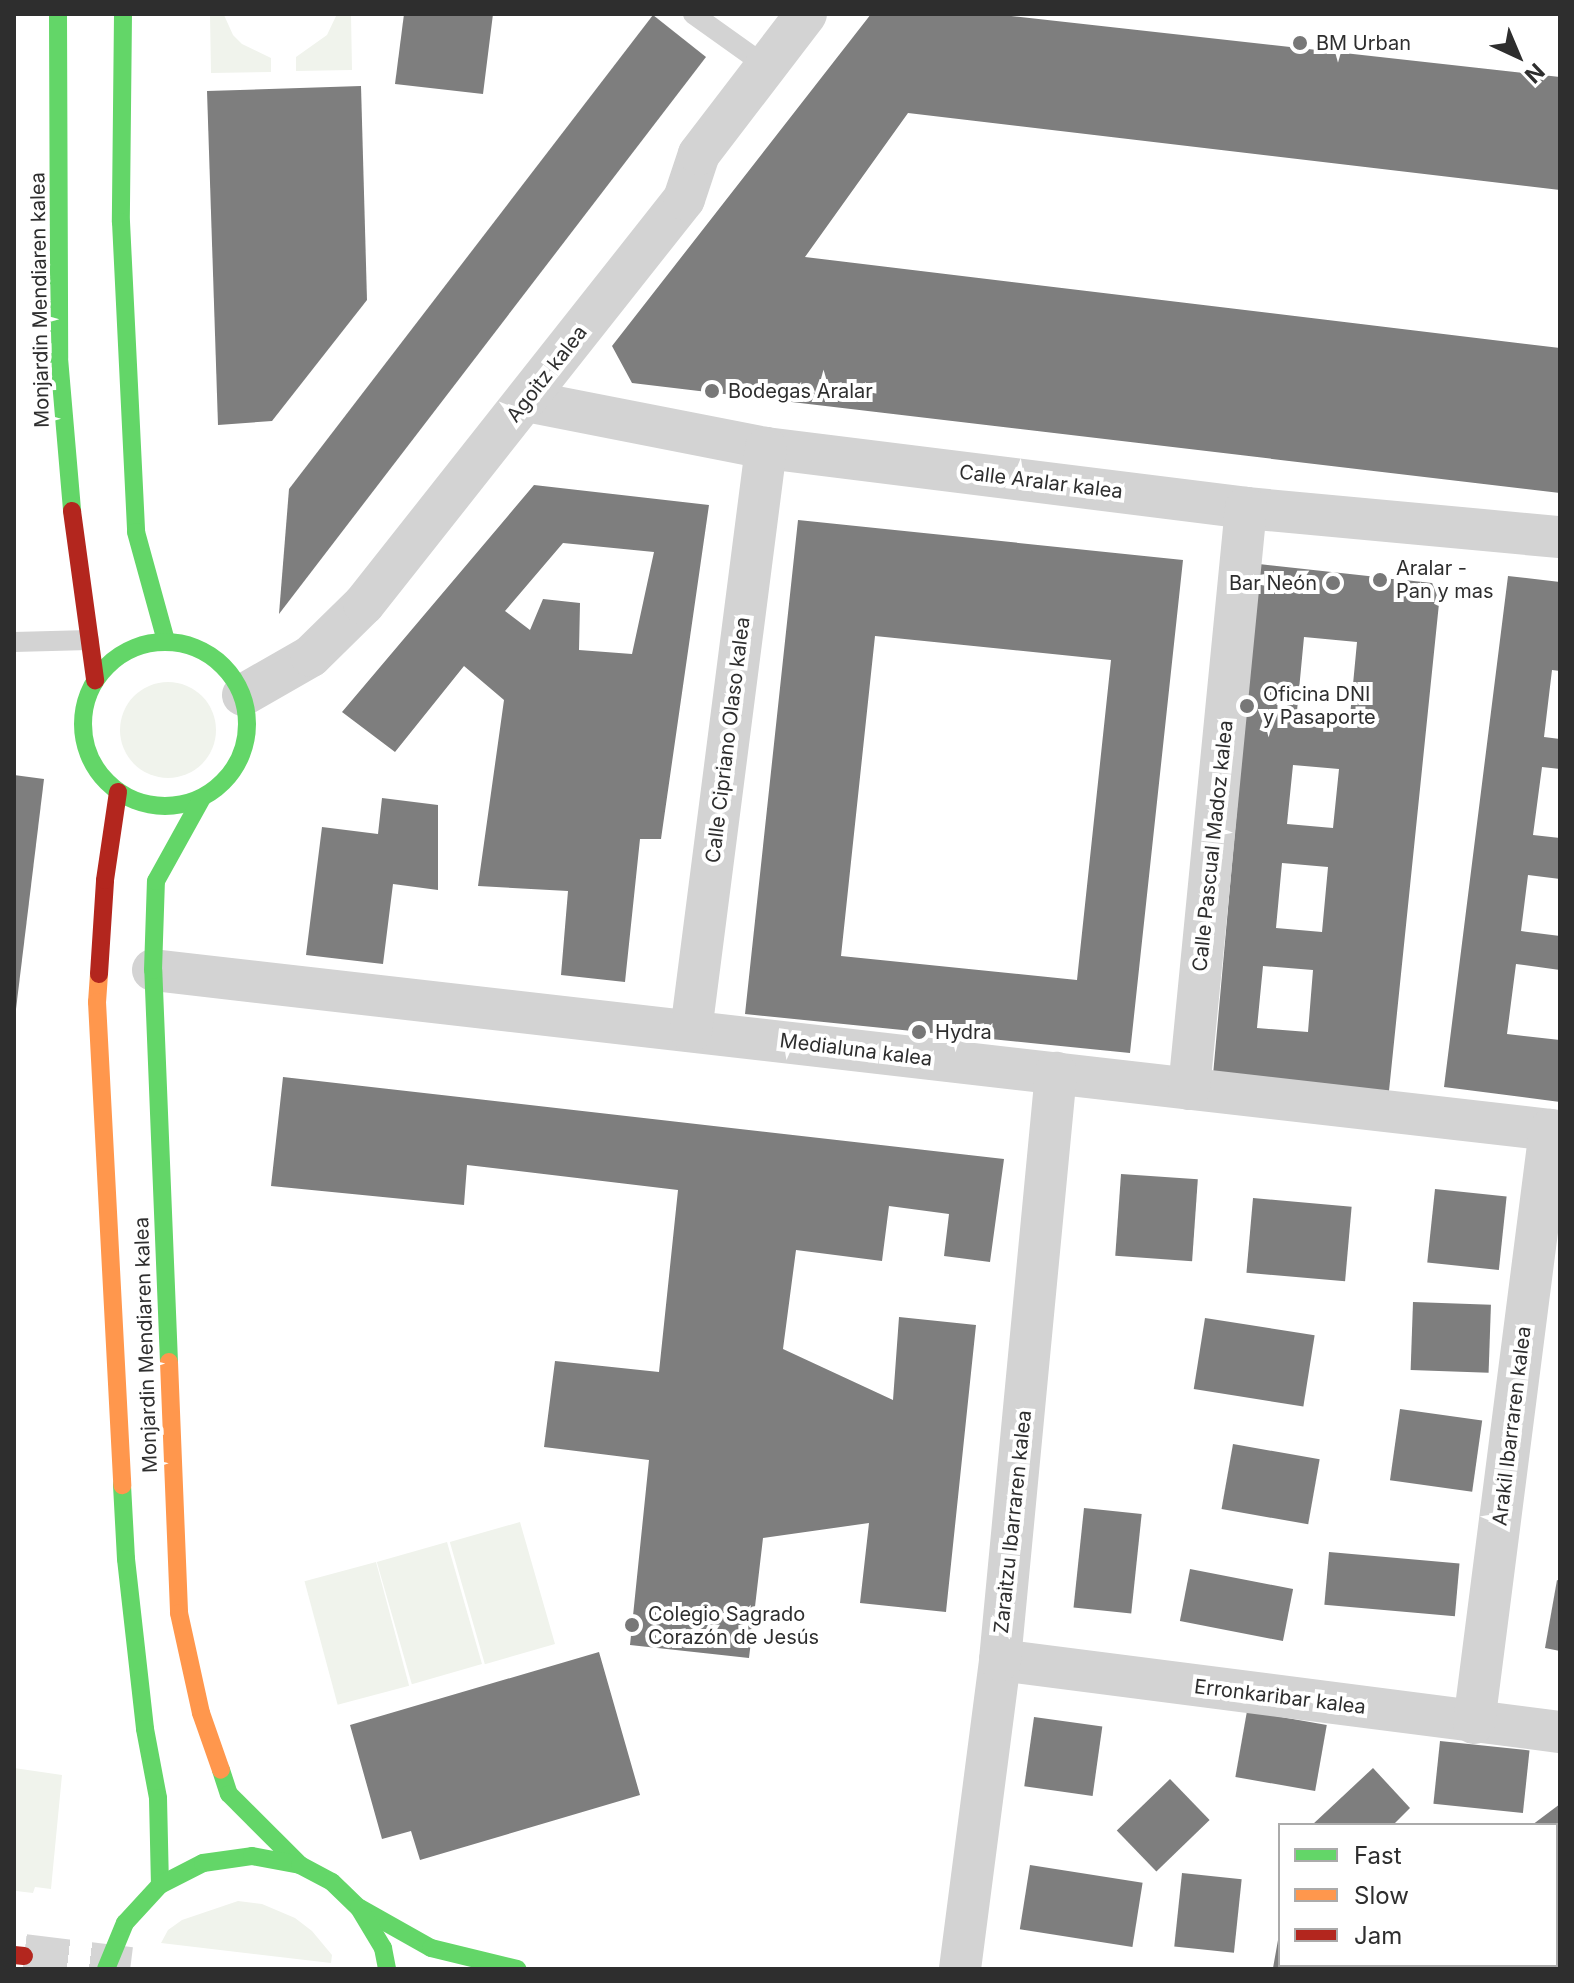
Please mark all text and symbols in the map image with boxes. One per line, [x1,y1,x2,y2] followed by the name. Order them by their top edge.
[1478,16,1558,96] north arrow
[1316,31,1411,55] place label: BM Urban
[1291,34,1309,52] marker: BM Urban
[1520,58,1550,88] text: N
[26,172,54,428] street label: Monjardin Mendiaren kalea
[502,321,592,427] street label: Agoitz kalea
[728,379,873,403] place label: Bodegas Aralar
[703,382,721,400] marker: Bodegas Aralar
[958,460,1124,504] street label: Calle Aralar kalea
[1396,556,1494,603] place label: Aralar - Pan y mas
[1229,571,1317,595] place label: Bar Neón
[1371,571,1389,589] marker: Aralar - Pan y mas
[1324,574,1342,592] marker: Bar Neón
[701,616,755,864] street label: Calle Cipriano Olaso kalea
[1263,682,1376,729] place label: Oficina DNI y Pasaporte
[1238,697,1256,715] marker: Oficina DNI y Pasaporte
[1188,719,1238,973] street label: Calle Pascual Madoz kalea
[935,1020,992,1044] place label: Hydra
[910,1023,928,1041] marker: Hydra
[778,1029,934,1071] street label: Medialuna kalea
[130,1217,162,1473] street label: Monjardin Mendiaren kalea
[1488,1325,1536,1527] street label: Arakil Ibarraren kalea
[989,1409,1037,1635] street label: Zaraitzu Ibarraren kalea
[648,1602,819,1649] place label: Colegio Sagrado Corazón de Jesús
[623,1616,641,1634] marker: Colegio Sagrado Corazón de Jesús
[1193,1675,1367,1719] street label: Erronkaribar kalea
[1278,1823,1558,1967] legend
[1354,1841,1402,1870] text: Fast
[1354,1881,1409,1910] text: Slow
[1354,1921,1402,1950] text: Jam

